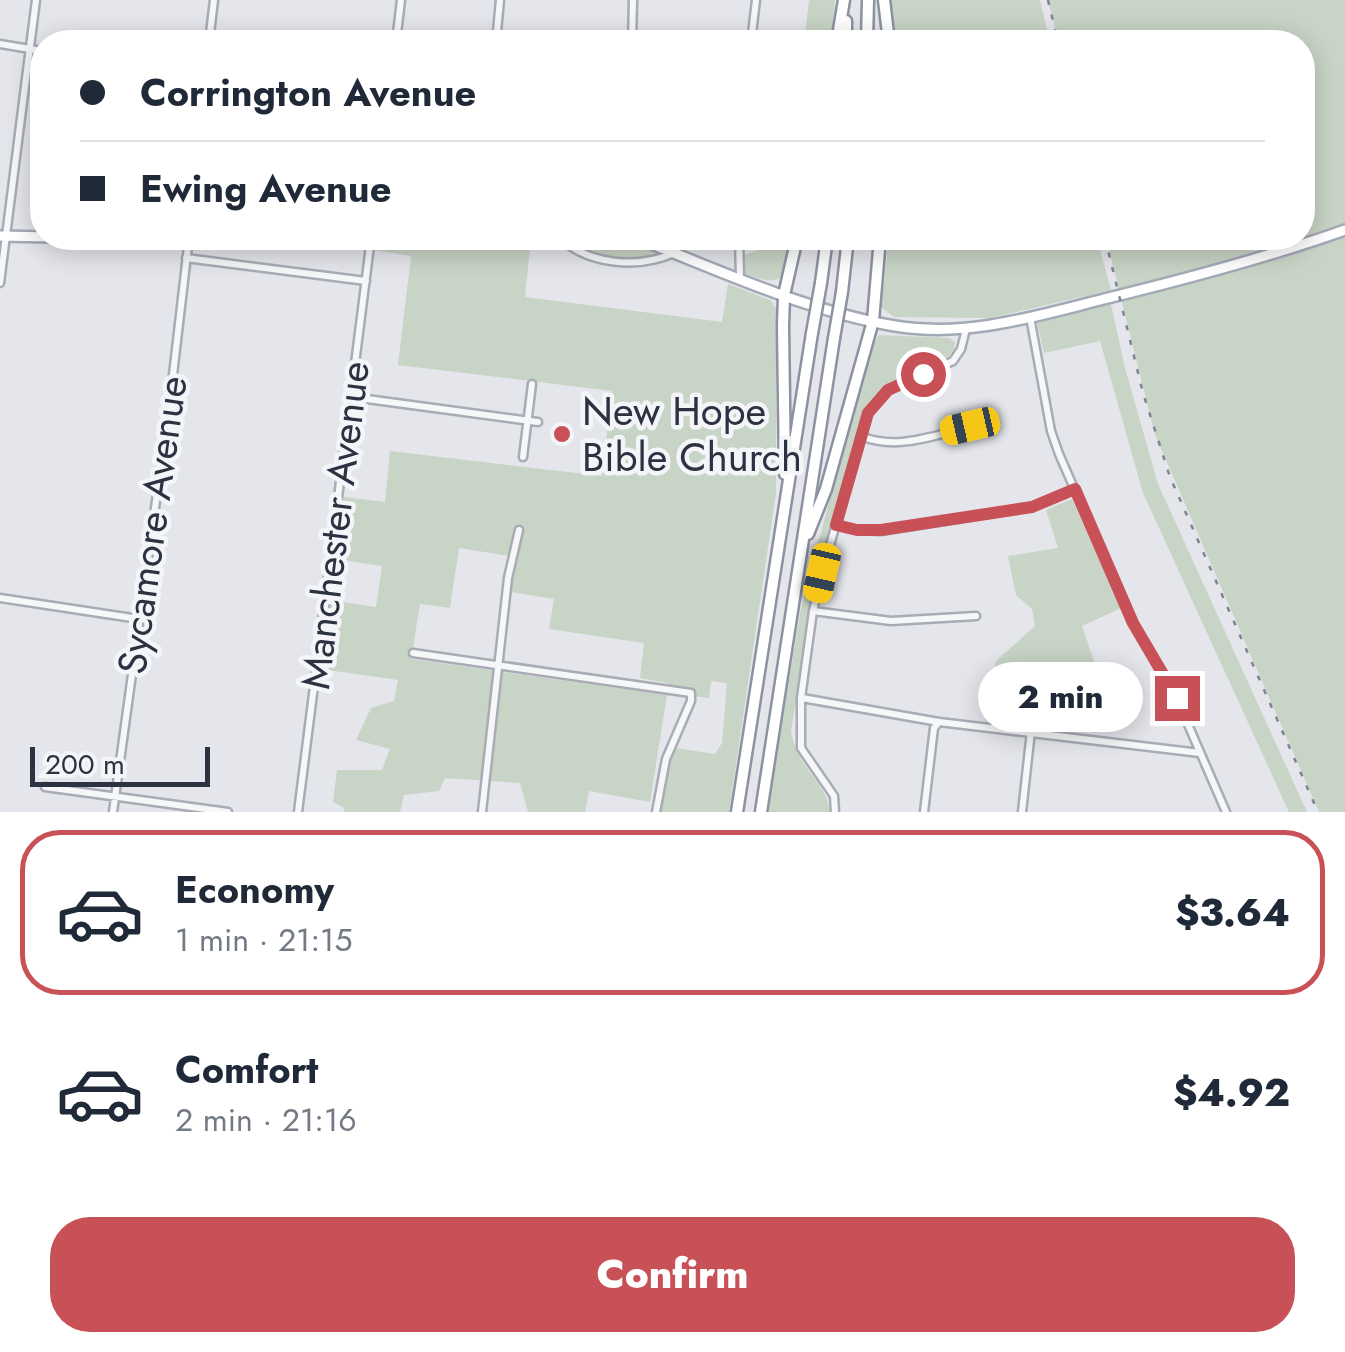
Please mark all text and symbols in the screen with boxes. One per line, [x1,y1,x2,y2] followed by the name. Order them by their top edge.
[140,65,476,120] text: Corrington Avenue
[140,161,392,216] text: Ewing Avenue
[901,352,946,397] route start
[286,358,384,692] street label: Manchester Avenue
[102,372,202,678] street label: Sycamore Avenue
[582,382,802,486] place label: New Hope Bible Church
[937,405,1003,447] car
[551,423,573,445] marker: New Hope Bible Church
[801,540,843,606] car
[977,663,1142,733] callout: 2 min
[1018,674,1103,720] text: 2 min
[1155,676,1200,721] route end
[30,742,210,786] scale bar
[45,744,125,785] text: 200 m
[175,862,334,917] text: Economy
[55,868,145,958] icon: car
[1175,885,1290,940] text: $3.64
[175,917,353,963] text: 1 min · 21:15
[175,1042,318,1097] text: Comfort
[55,1048,145,1138] icon: car
[1173,1065,1290,1120] text: $4.92
[175,1097,357,1143] text: 2 min · 21:16
[50,1217,1295,1332] button: Confirm

